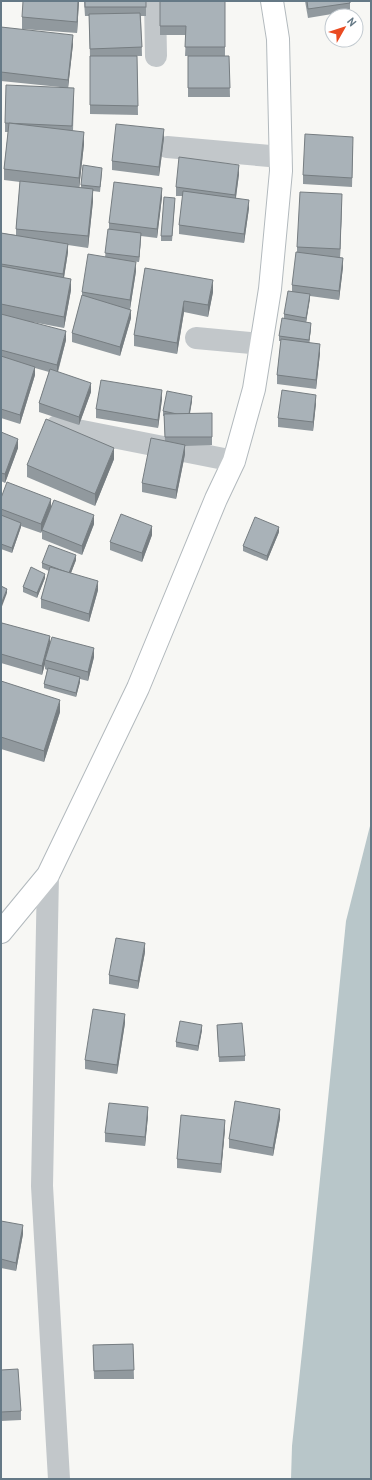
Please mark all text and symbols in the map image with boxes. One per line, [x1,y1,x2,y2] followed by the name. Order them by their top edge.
[324,8,364,48] north arrow
[344,14,359,29] text: N

